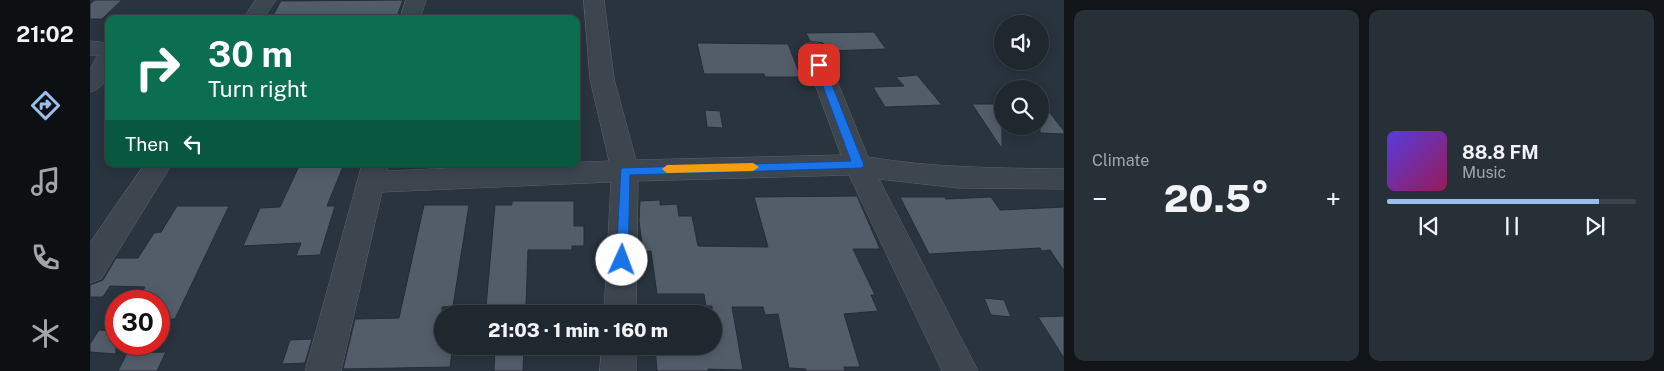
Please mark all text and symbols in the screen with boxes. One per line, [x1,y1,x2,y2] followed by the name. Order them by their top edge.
[994,15,1049,135] map controls
[994,15,1049,70] button: sound
[16,21,74,47] text: 21:02
[208,34,293,75] text: 30 m
[125,35,190,100] icon: right
[798,44,840,86] pin
[805,51,833,79] icon: arrive
[208,76,308,102] text: Turn right
[994,80,1049,135] button: search
[28,88,63,123] icon: directions
[179,130,207,158] icon: left
[125,133,169,155] text: Then
[1462,141,1539,163] text: 88.8 FM
[1092,151,1149,170] text: Climate
[1462,163,1506,182] text: Music
[28,164,63,199] icon: music
[1164,176,1269,221] text: 20.5°
[1092,182,1108,215] text: −
[1325,182,1341,215] text: +
[1415,212,1443,240] icon: previous
[1498,212,1526,240] icon: pause
[1581,212,1609,240] icon: next
[595,233,647,285] position arrow
[28,240,63,275] icon: phone
[105,290,170,355] speed limit sign: 30
[28,316,63,351] icon: climate
[488,319,668,341] text: 21:03 · 1 min · 160 m

